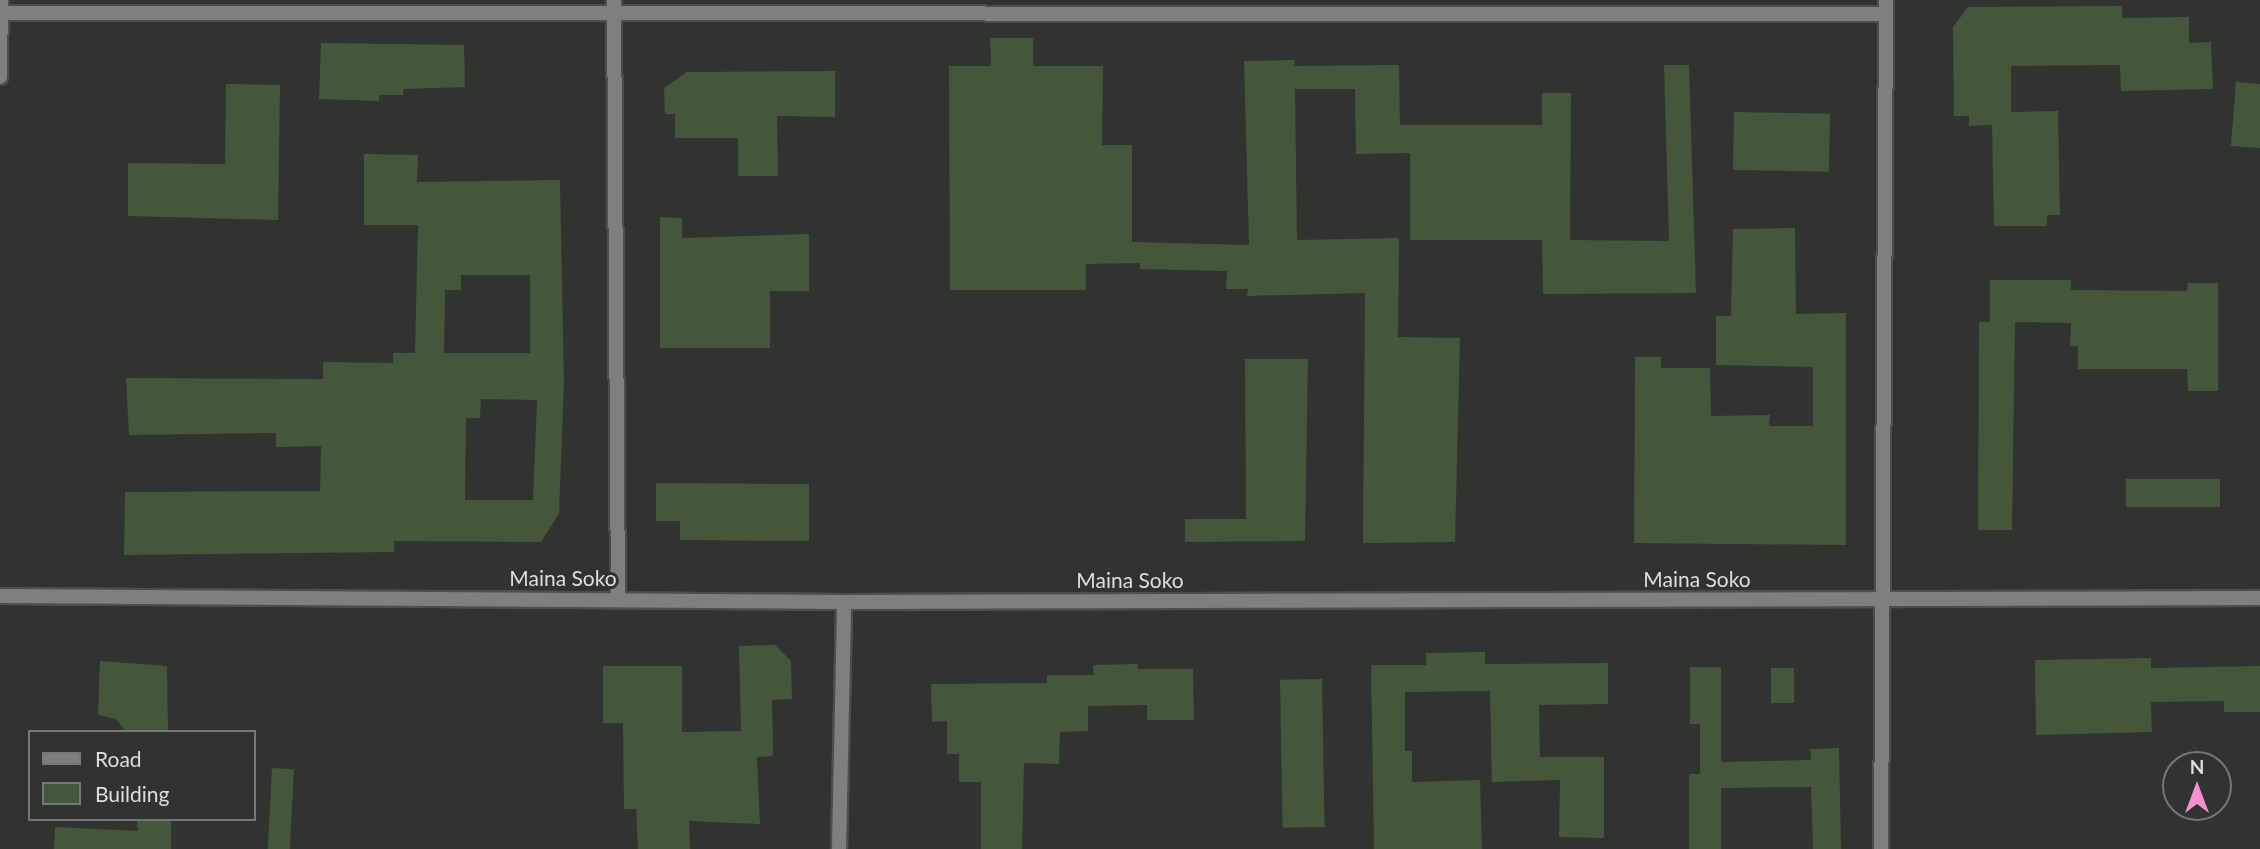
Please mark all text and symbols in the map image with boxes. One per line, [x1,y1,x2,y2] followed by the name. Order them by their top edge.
[509,565,617,591] street label: Maina Soko
[1643,566,1751,592] street label: Maina Soko
[1076,567,1184,593] street label: Maina Soko
[28,730,256,821] legend
[95,746,142,771] text: Road
[2162,751,2232,821] north arrow
[2190,755,2204,778] text: N
[95,781,170,806] text: Building

